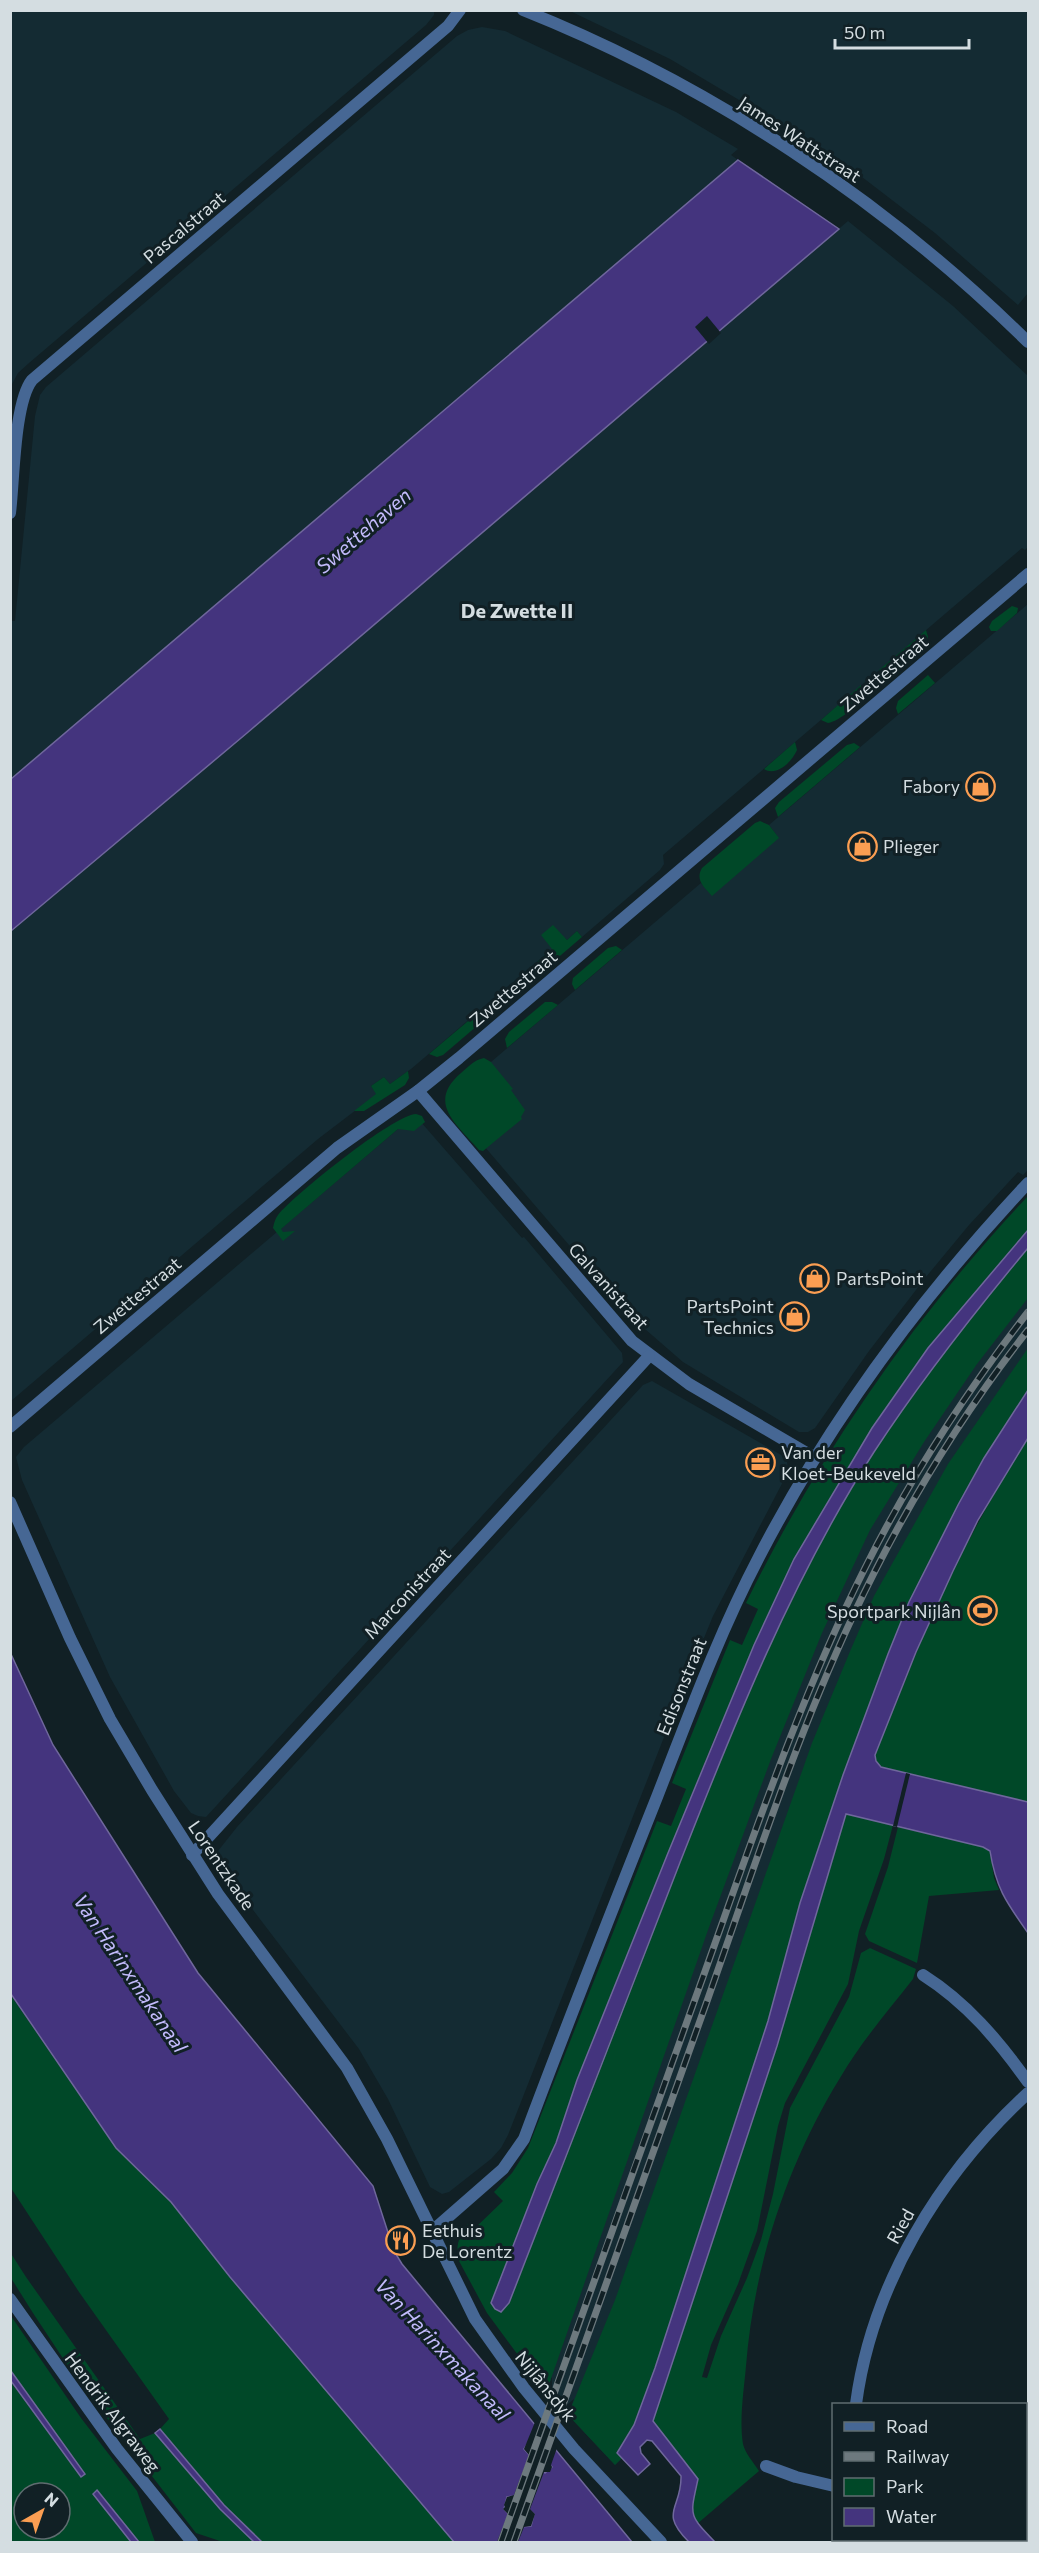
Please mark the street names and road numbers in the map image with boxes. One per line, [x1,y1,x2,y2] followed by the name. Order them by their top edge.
[735,91,865,187] street label: James Wattstraat
[138,186,230,268] street label: Pascalstraat
[836,630,932,716] street label: Zwettestraat
[465,945,561,1031] street label: Zwettestraat
[564,1238,654,1334] street label: Galvanistraat
[89,1252,185,1338] street label: Zwettestraat
[359,1543,455,1643] street label: Marconistraat
[651,1634,711,1738] street label: Edisonstraat
[184,1816,260,1914] street label: Lorentzkade
[882,2205,918,2247] street label: Ried
[511,2346,581,2426] street label: Nijlânsdyk
[61,2347,166,2477] street label: Hendrik Algraweg

